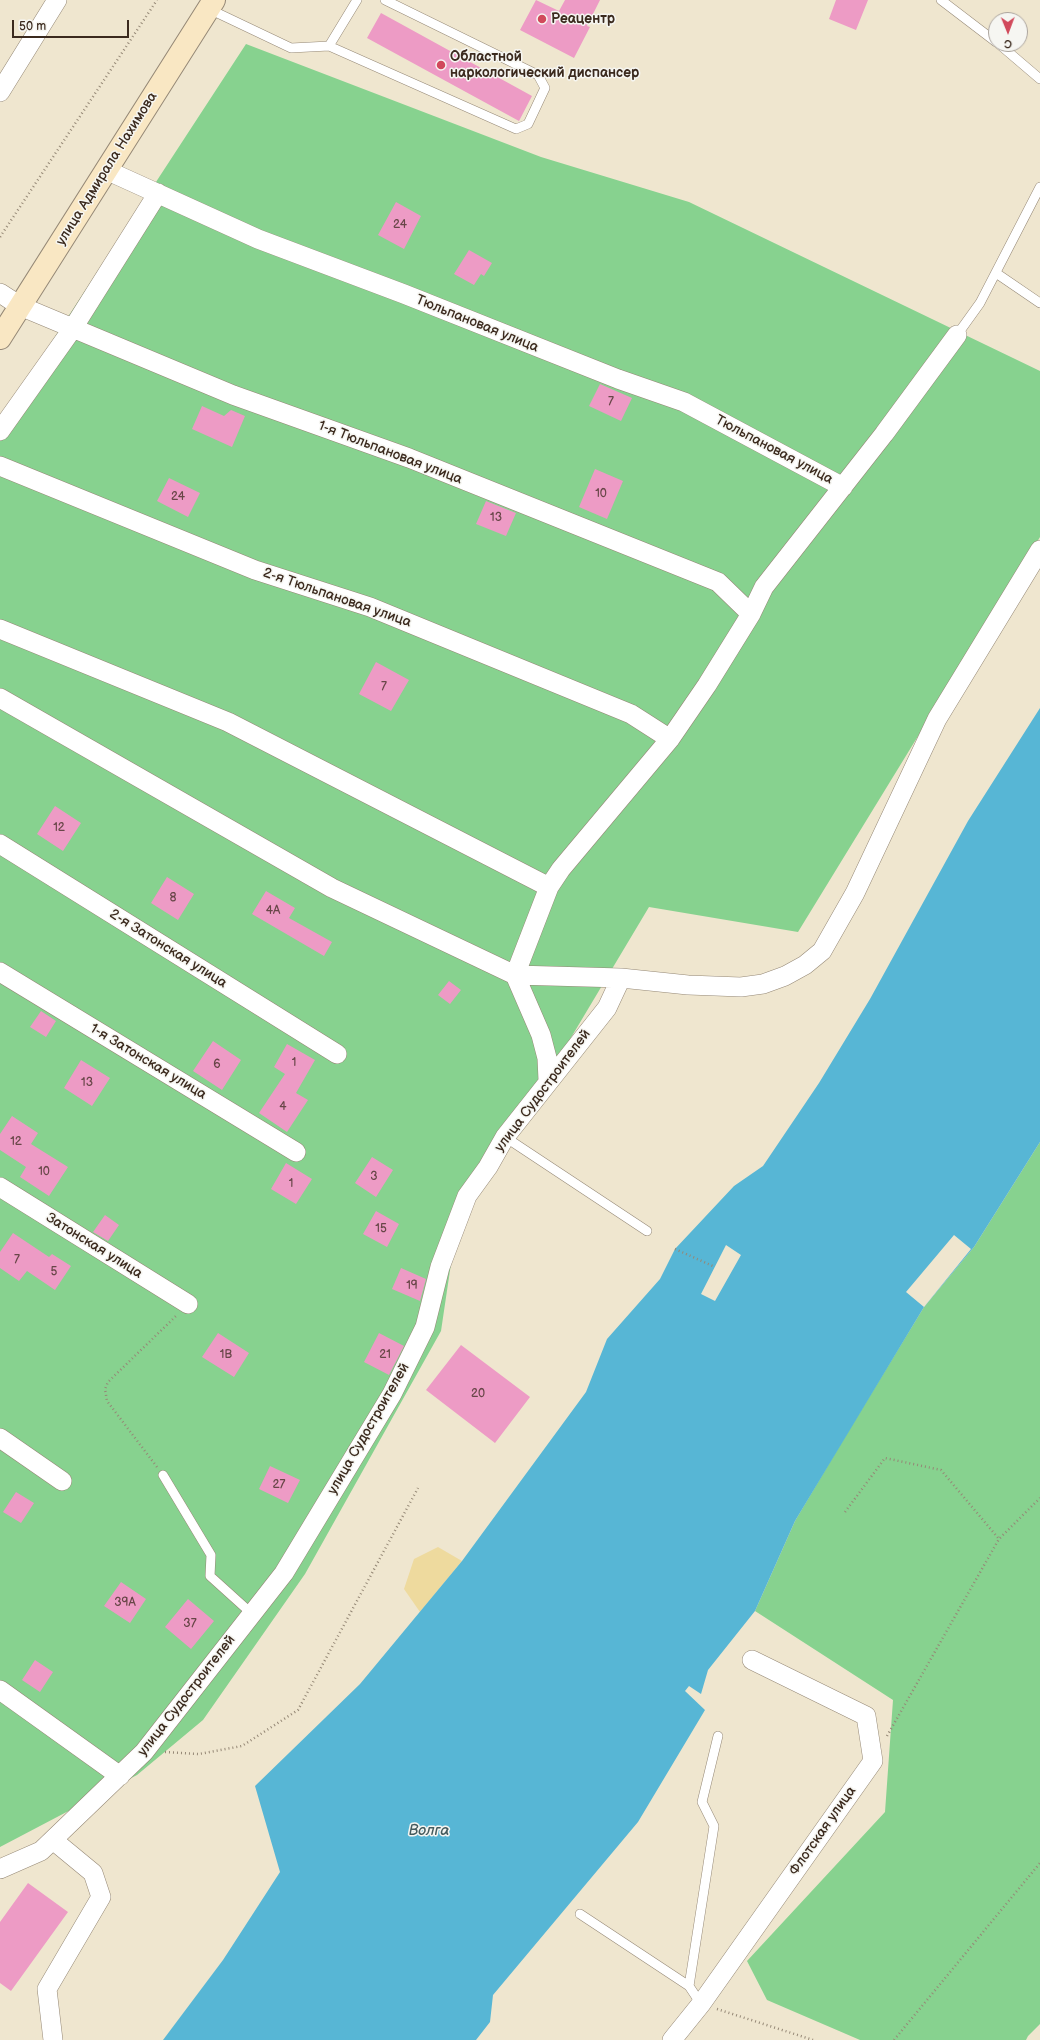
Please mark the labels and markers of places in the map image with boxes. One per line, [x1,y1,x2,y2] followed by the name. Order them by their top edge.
[551,11,615,27] place label: Реацентр
[536,13,548,25] marker: Реацентр
[450,49,639,82] place label: Областной наркологический диспансер
[435,59,447,71] marker: Областной наркологический диспансер

